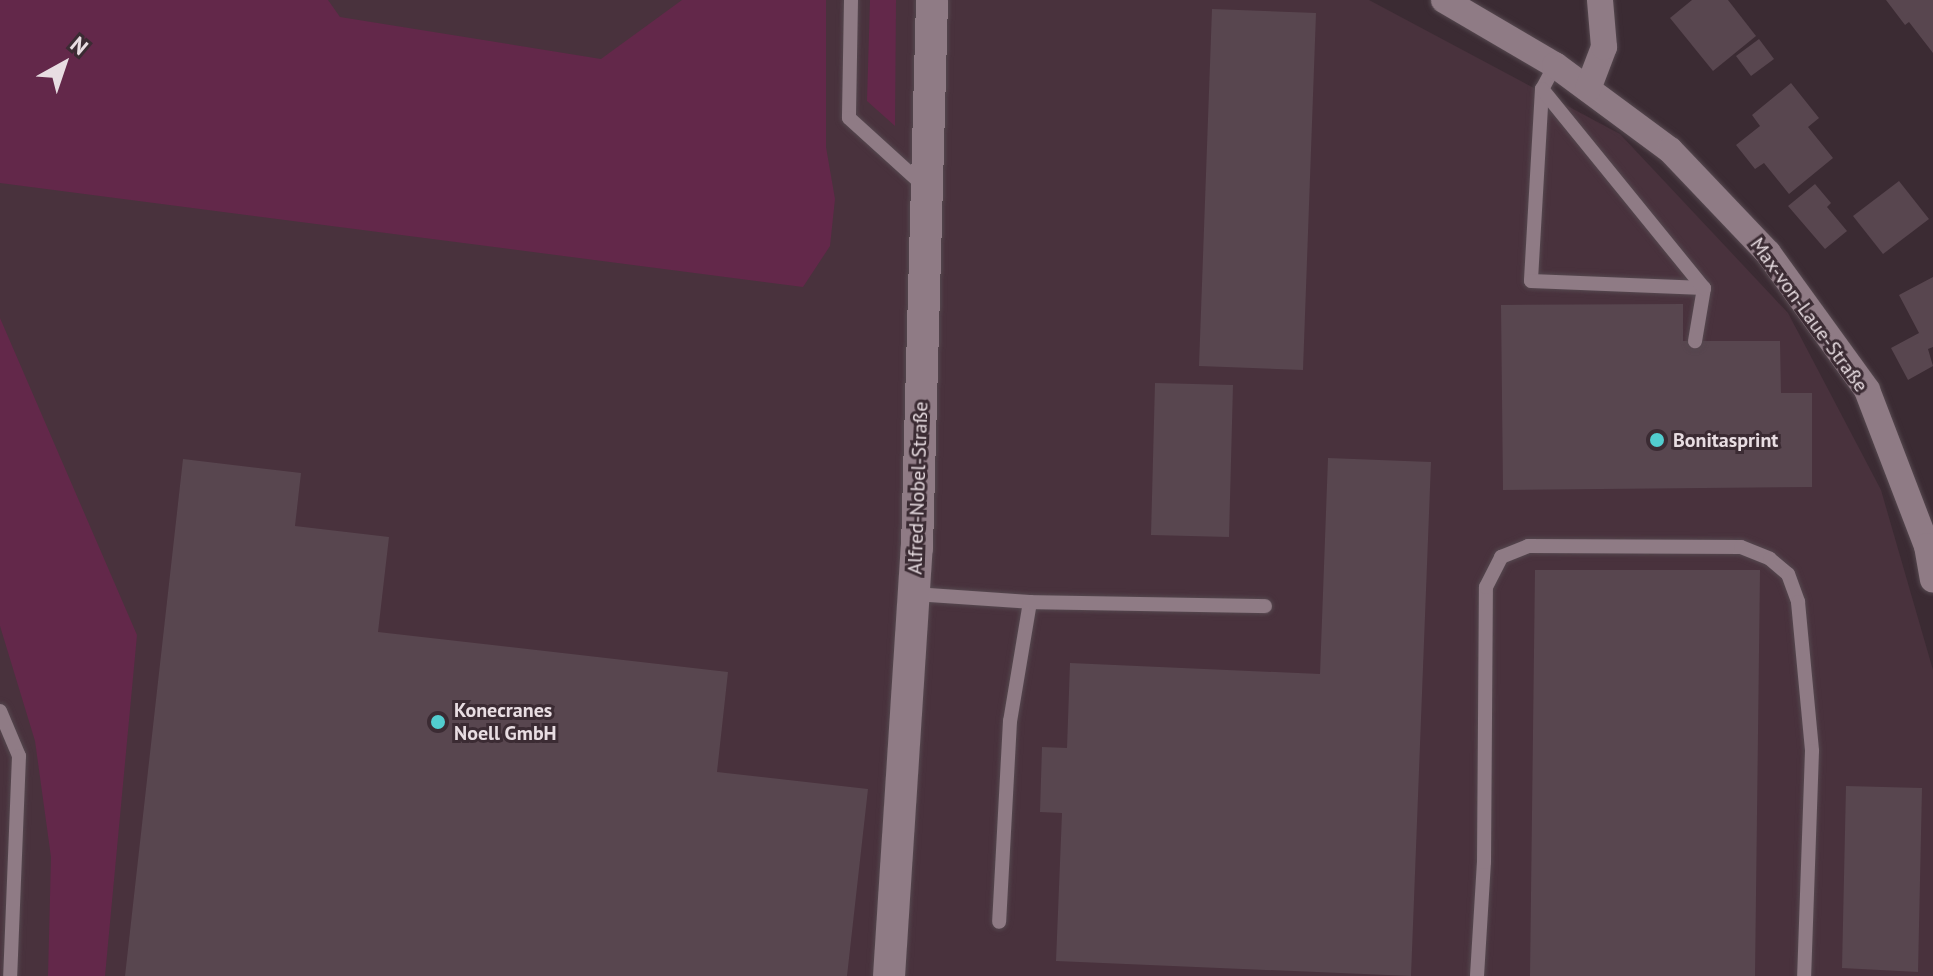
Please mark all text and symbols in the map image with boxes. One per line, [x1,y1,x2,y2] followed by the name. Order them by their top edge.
[24,24,104,104] north arrow
[65,30,94,61] text: N
[1745,233,1873,397] street label: Max-von-Laue-Straße
[903,401,933,575] street label: Alfred-Nobel-Straße
[1673,428,1778,452] place label: Bonitasprint
[1648,431,1666,449] marker: Bonitasprint
[454,698,557,745] place label: Konecranes Noell GmbH
[429,713,447,731] marker: Konecranes Noell GmbH

